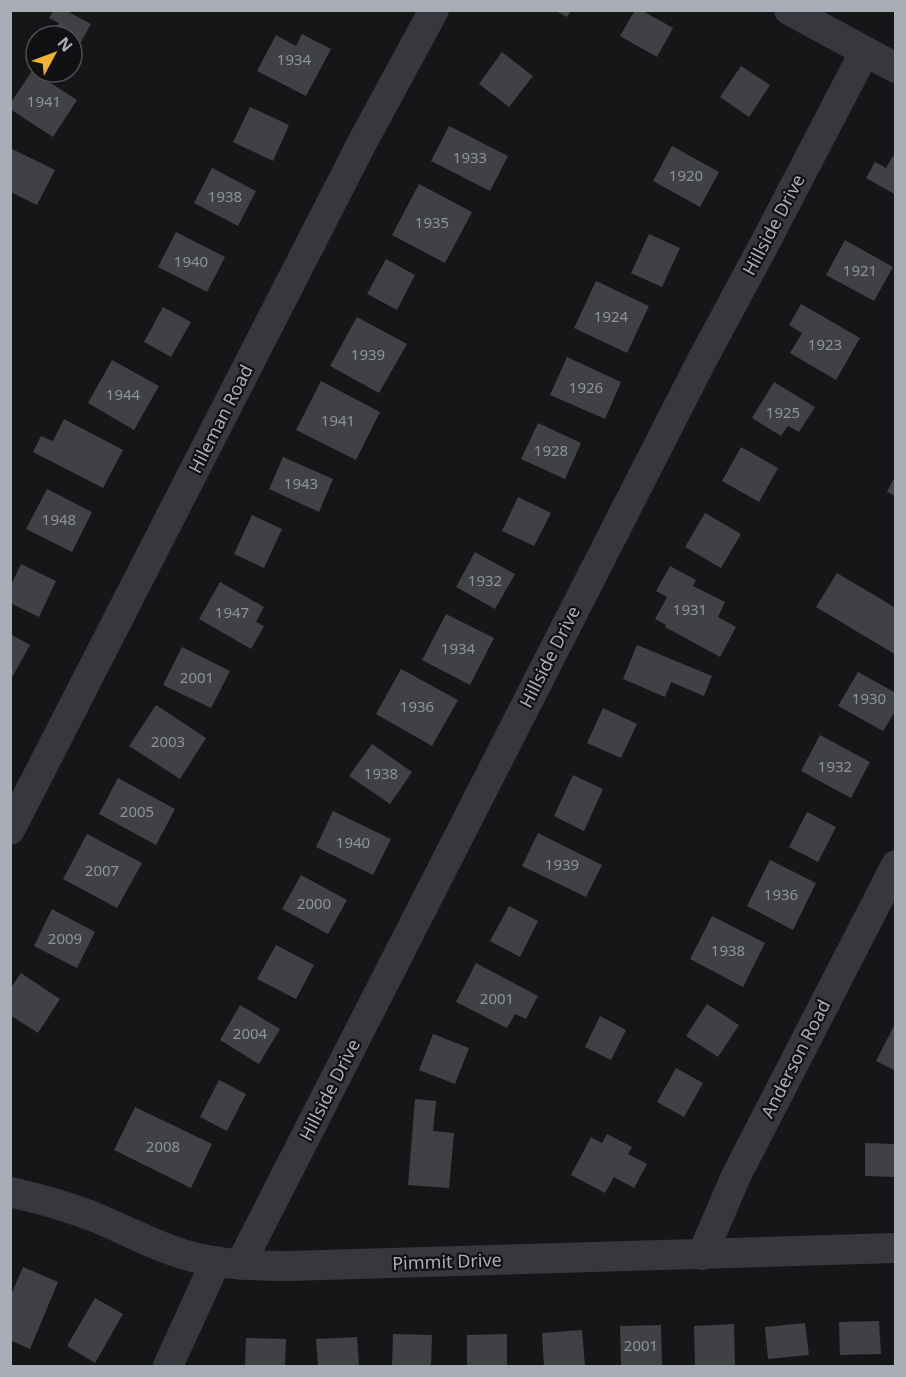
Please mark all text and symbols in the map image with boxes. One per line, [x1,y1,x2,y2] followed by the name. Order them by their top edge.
[24,24,84,84] north arrow
[53,32,78,56] text: N
[277,49,312,69] house number: 1934
[27,91,61,111] house number: 1941
[453,147,487,167] house number: 1933
[669,165,703,185] house number: 1920
[736,170,810,279] street label: Hillside Drive
[208,186,242,206] house number: 1938
[415,212,449,232] house number: 1935
[174,251,208,271] house number: 1940
[843,260,877,280] house number: 1921
[594,306,629,326] house number: 1924
[808,334,842,354] house number: 1923
[351,344,385,364] house number: 1939
[182,360,258,477] street label: Hileman Road
[569,377,603,397] house number: 1926
[106,384,141,404] house number: 1944
[766,402,800,422] house number: 1925
[321,410,355,430] house number: 1941
[534,440,568,460] house number: 1928
[284,473,318,493] house number: 1943
[42,509,76,529] house number: 1948
[468,570,502,590] house number: 1932
[673,599,707,619] house number: 1931
[215,602,249,622] house number: 1947
[513,602,585,711] street label: Hillside Drive
[441,638,476,658] house number: 1934
[180,667,214,687] house number: 2001
[852,688,886,708] house number: 1930
[400,696,434,716] house number: 1936
[151,731,185,751] house number: 2003
[818,756,852,776] house number: 1932
[364,763,398,783] house number: 1938
[120,801,154,821] house number: 2005
[336,832,370,852] house number: 1940
[545,854,579,874] house number: 1939
[85,860,119,880] house number: 2007
[764,884,798,904] house number: 1936
[297,893,331,913] house number: 2000
[48,928,82,948] house number: 2009
[711,940,745,960] house number: 1938
[480,988,514,1008] house number: 2001
[755,995,835,1122] street label: Anderson Road
[233,1023,268,1043] house number: 2004
[293,1035,365,1144] street label: Hillside Drive
[146,1136,180,1156] house number: 2008
[392,1247,502,1275] street label: Pimmit Drive
[624,1335,658,1355] house number: 2001

